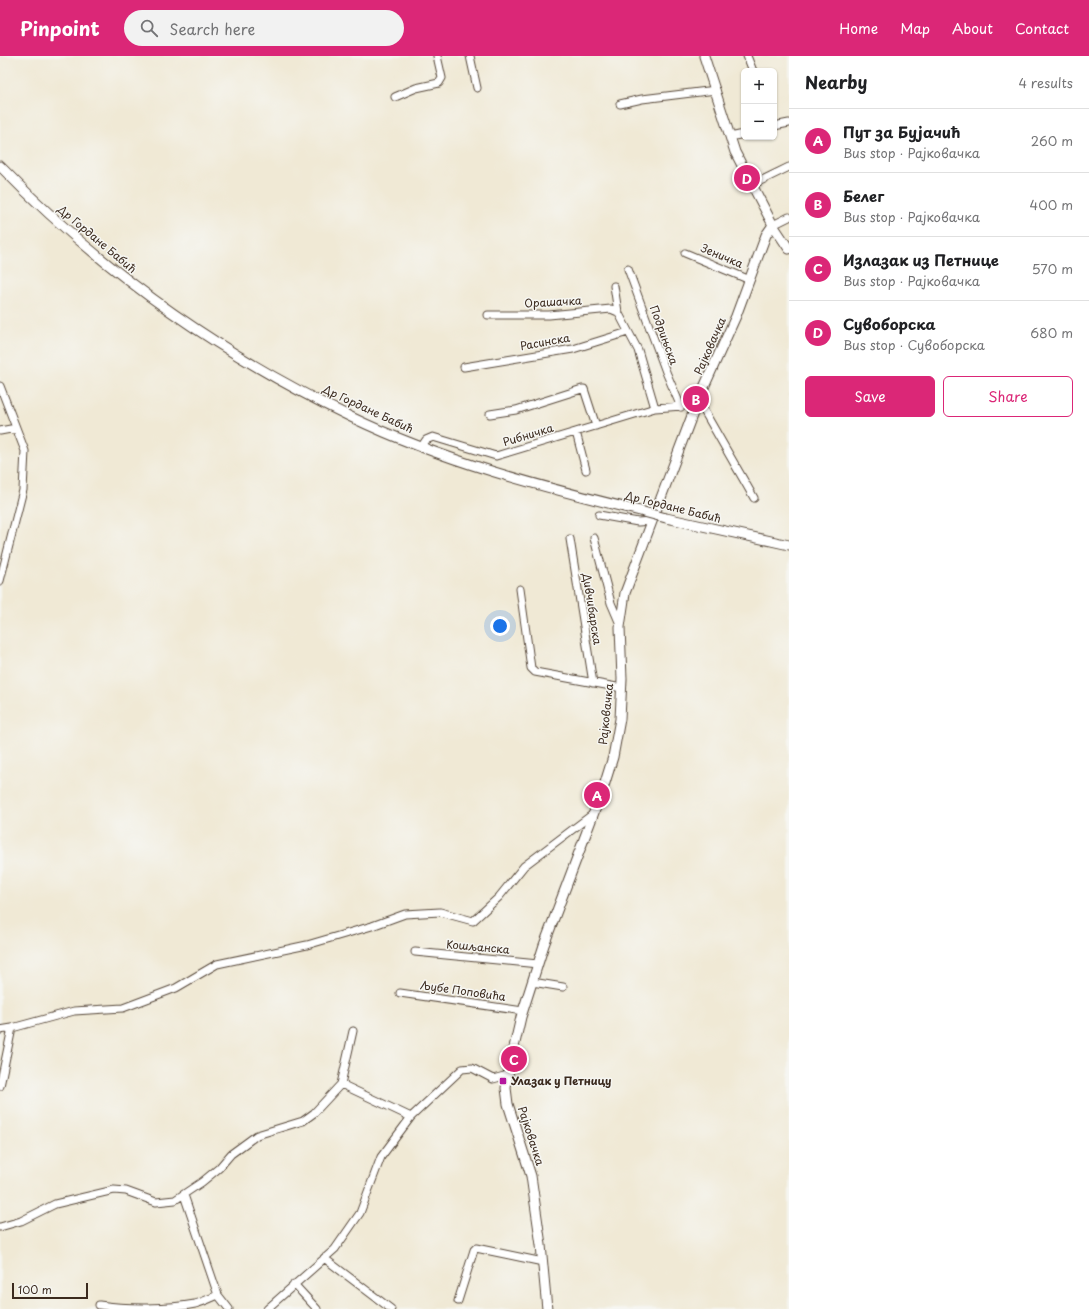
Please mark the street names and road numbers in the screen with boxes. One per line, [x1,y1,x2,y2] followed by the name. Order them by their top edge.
[53,200,140,277] street label: Др Гордане Бабић
[699,239,746,272] street label: Зеничка
[524,291,582,311] street label: Орашачка
[646,303,683,367] street label: Подрињска
[689,314,730,377] street label: Рајковачка
[519,329,571,354] street label: Расинска
[319,380,416,437] street label: Др Гордане Бабић
[500,419,555,450] street label: Рибничка
[622,486,723,527] street label: Др Гордане Бабић
[578,571,607,646] street label: Дивчибарска
[594,682,617,745] street label: Рајковачка
[446,935,511,958] street label: Кошљанска
[419,976,507,1005] street label: Љубе Поповића
[514,1104,549,1168] street label: Рајковачка

